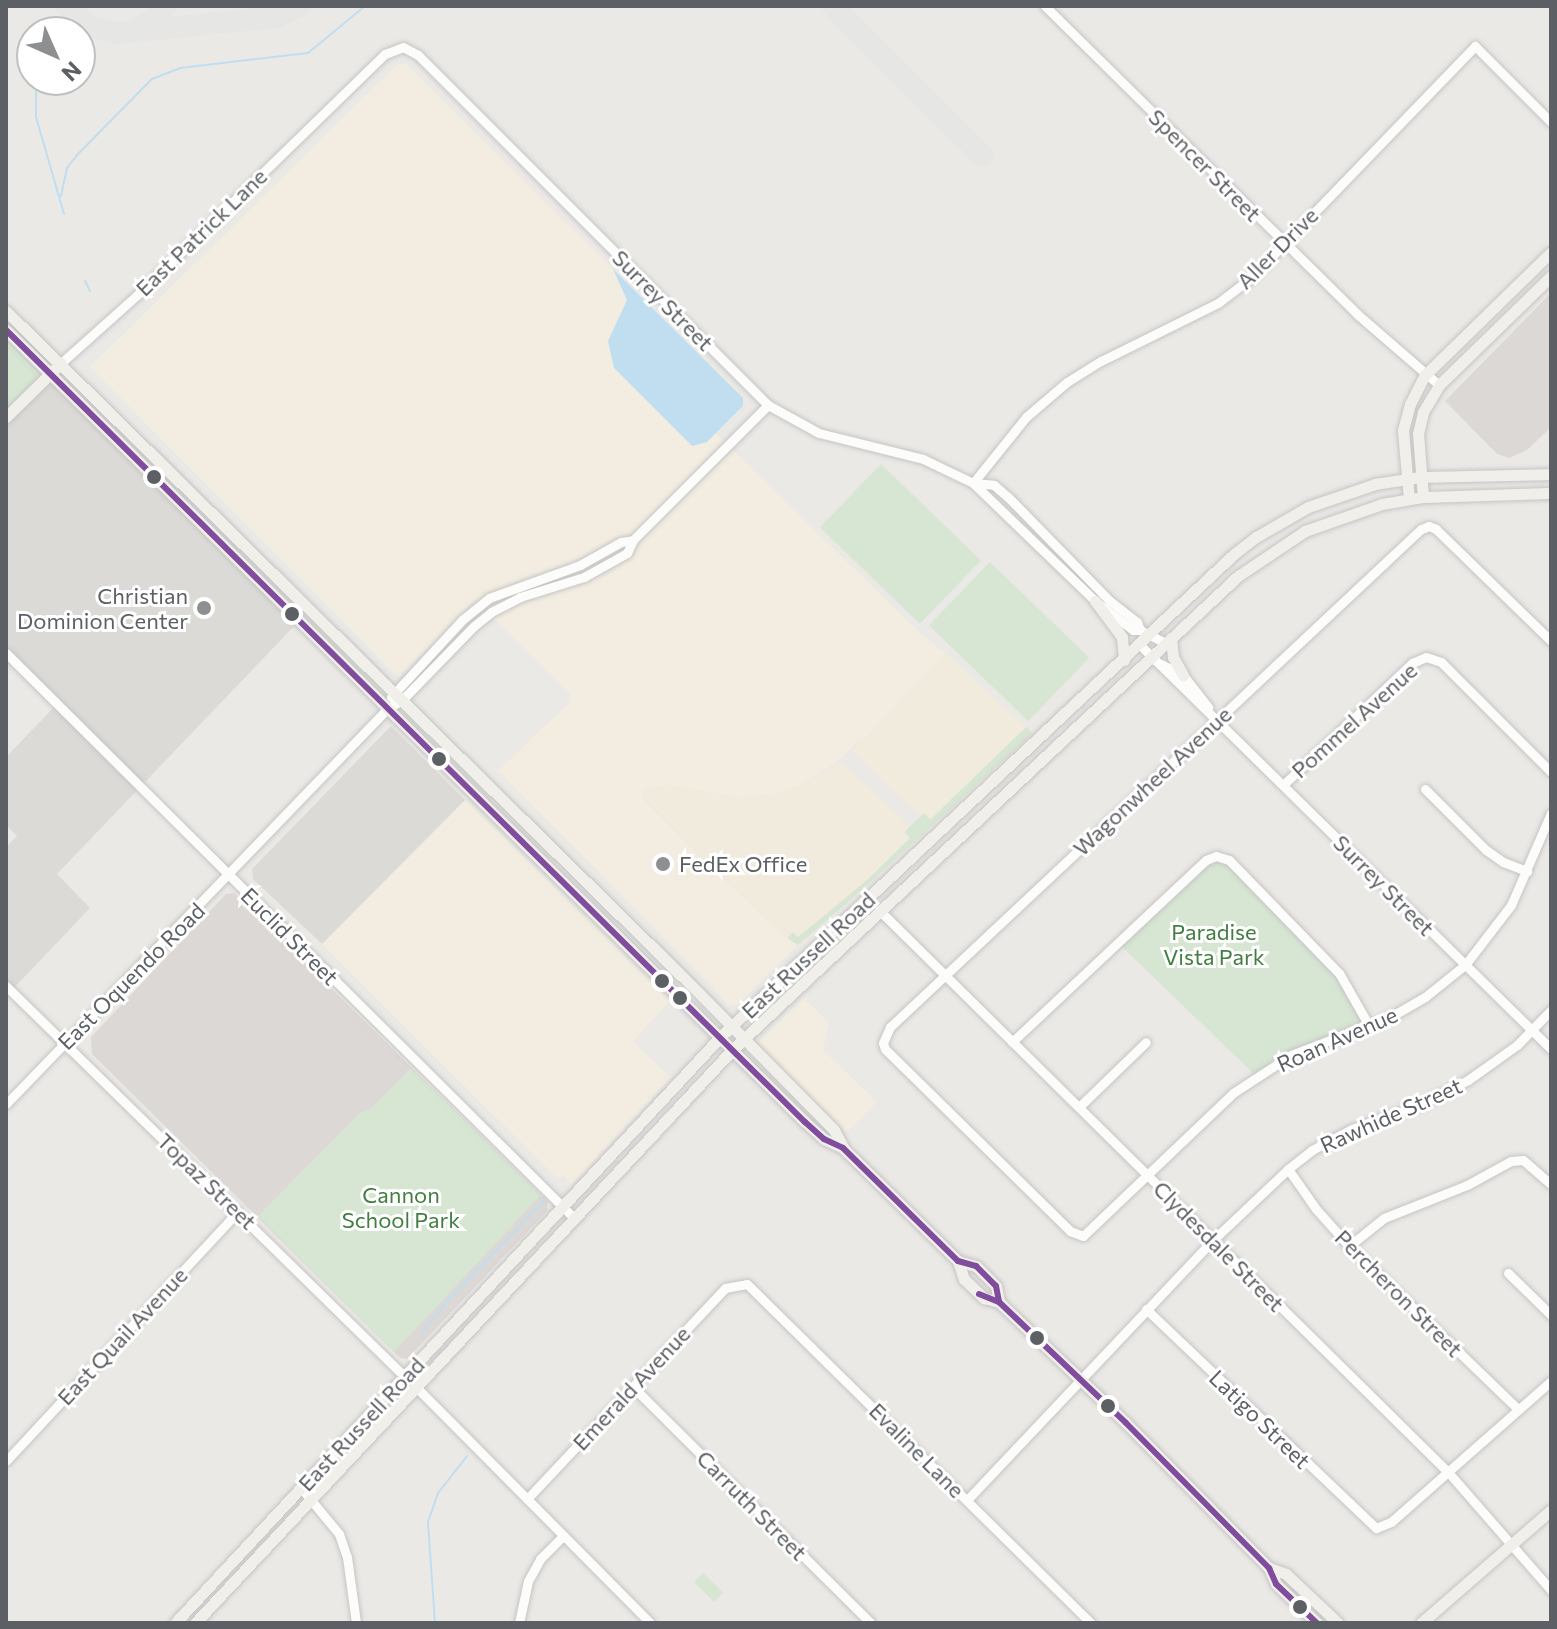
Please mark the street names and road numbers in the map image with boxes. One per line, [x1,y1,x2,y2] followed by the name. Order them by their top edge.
[1143,103,1267,227] street label: Spencer Street
[130,163,272,301] street label: East Patrick Lane
[1231,202,1323,294] street label: Aller Drive
[607,244,719,356] street label: Surrey Street
[1286,657,1422,783] street label: Pommel Avenue
[1067,701,1237,861] street label: Wagonwheel Avenue
[1328,829,1440,941] street label: Surrey Street
[236,882,344,990] street label: Euclid Street
[736,886,880,1024] street label: East Russell Road
[52,897,210,1055] street label: East Oquendo Road
[1273,1001,1401,1077] street label: Roan Avenue
[1316,1072,1466,1158] street label: Rawhide Street
[152,1127,262,1235] street label: Topaz Street
[1148,1175,1290,1317] street label: Clydesdale Street
[1330,1224,1468,1362] street label: Percheron Street
[52,1262,192,1410] street label: East Quail Avenue
[567,1321,695,1455] street label: Emerald Avenue
[292,1352,430,1496] street label: East Russell Road
[1204,1364,1316,1474] street label: Latigo Street
[864,1397,970,1503] street label: Evaline Lane
[692,1445,812,1565] street label: Carruth Street

